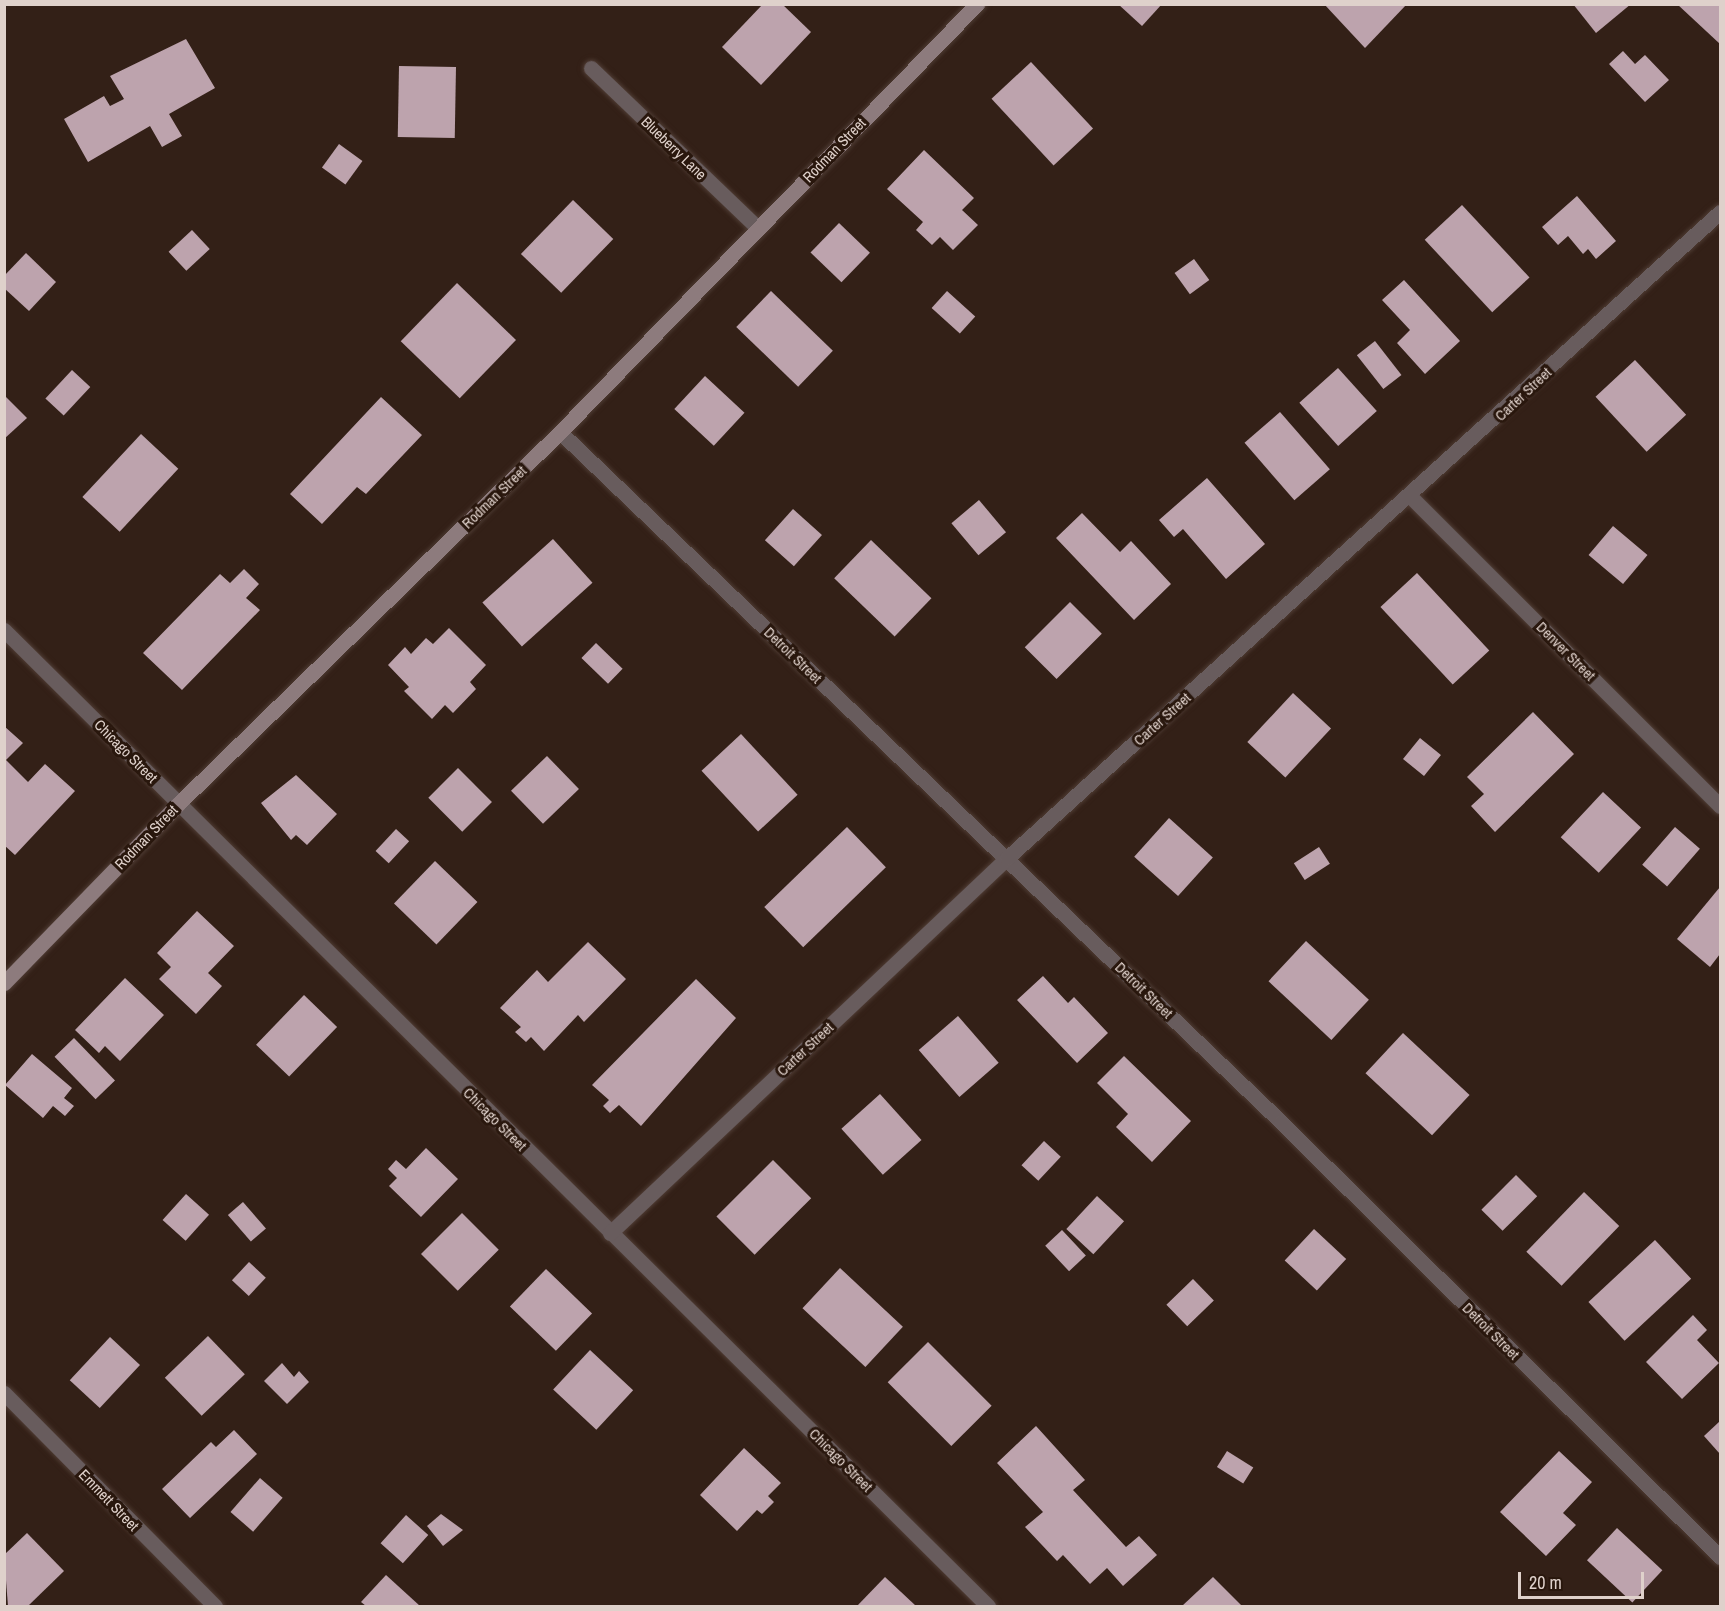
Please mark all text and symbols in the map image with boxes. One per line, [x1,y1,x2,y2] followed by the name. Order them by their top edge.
[638,113,710,183] street label: Blueberry Lane
[799,114,869,186] street label: Rodman Street
[1491,363,1555,425] street label: Carter Street
[458,462,530,532] street label: Rodman Street
[1533,618,1599,684] street label: Denver Street
[760,623,826,687] street label: Detroit Street
[1130,689,1194,749] street label: Carter Street
[91,716,161,786] street label: Chicago Street
[111,801,181,873] street label: Rodman Street
[1111,958,1177,1022] street label: Detroit Street
[773,1018,837,1080] street label: Carter Street
[460,1084,530,1154] street label: Chicago Street
[1459,1299,1523,1363] street label: Detroit Street
[806,1425,876,1495] street label: Chicago Street
[75,1465,143,1535] street label: Emmett Street
[1521,1560,1647,1598] scale bar
[1529,1570,1562,1595] text: 20 m

